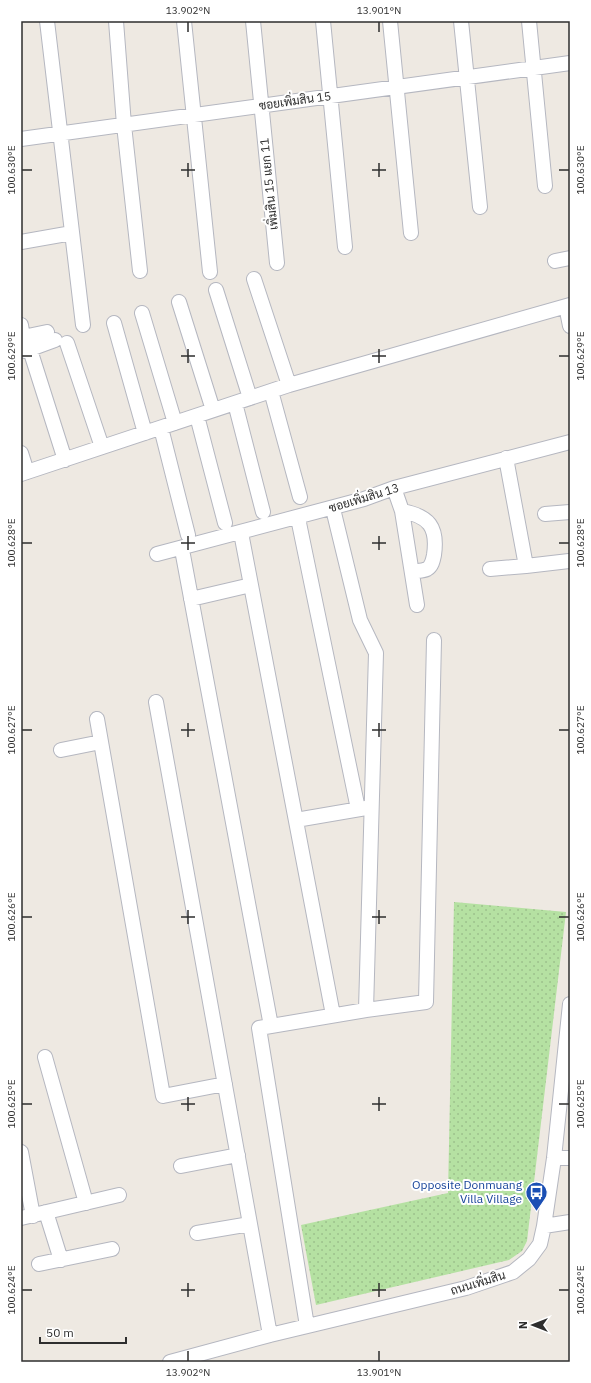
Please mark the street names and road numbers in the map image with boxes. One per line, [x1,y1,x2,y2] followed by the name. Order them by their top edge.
[257,86,332,113] street label: ซอยเพิ่มสิน 15
[254,137,281,231] street label: เพิ่มสิน 15 แยก 11
[326,477,401,515] street label: ซอยเพิ่มสิน 13
[448,1265,507,1298] street label: ถนนเพิ่มสิน

